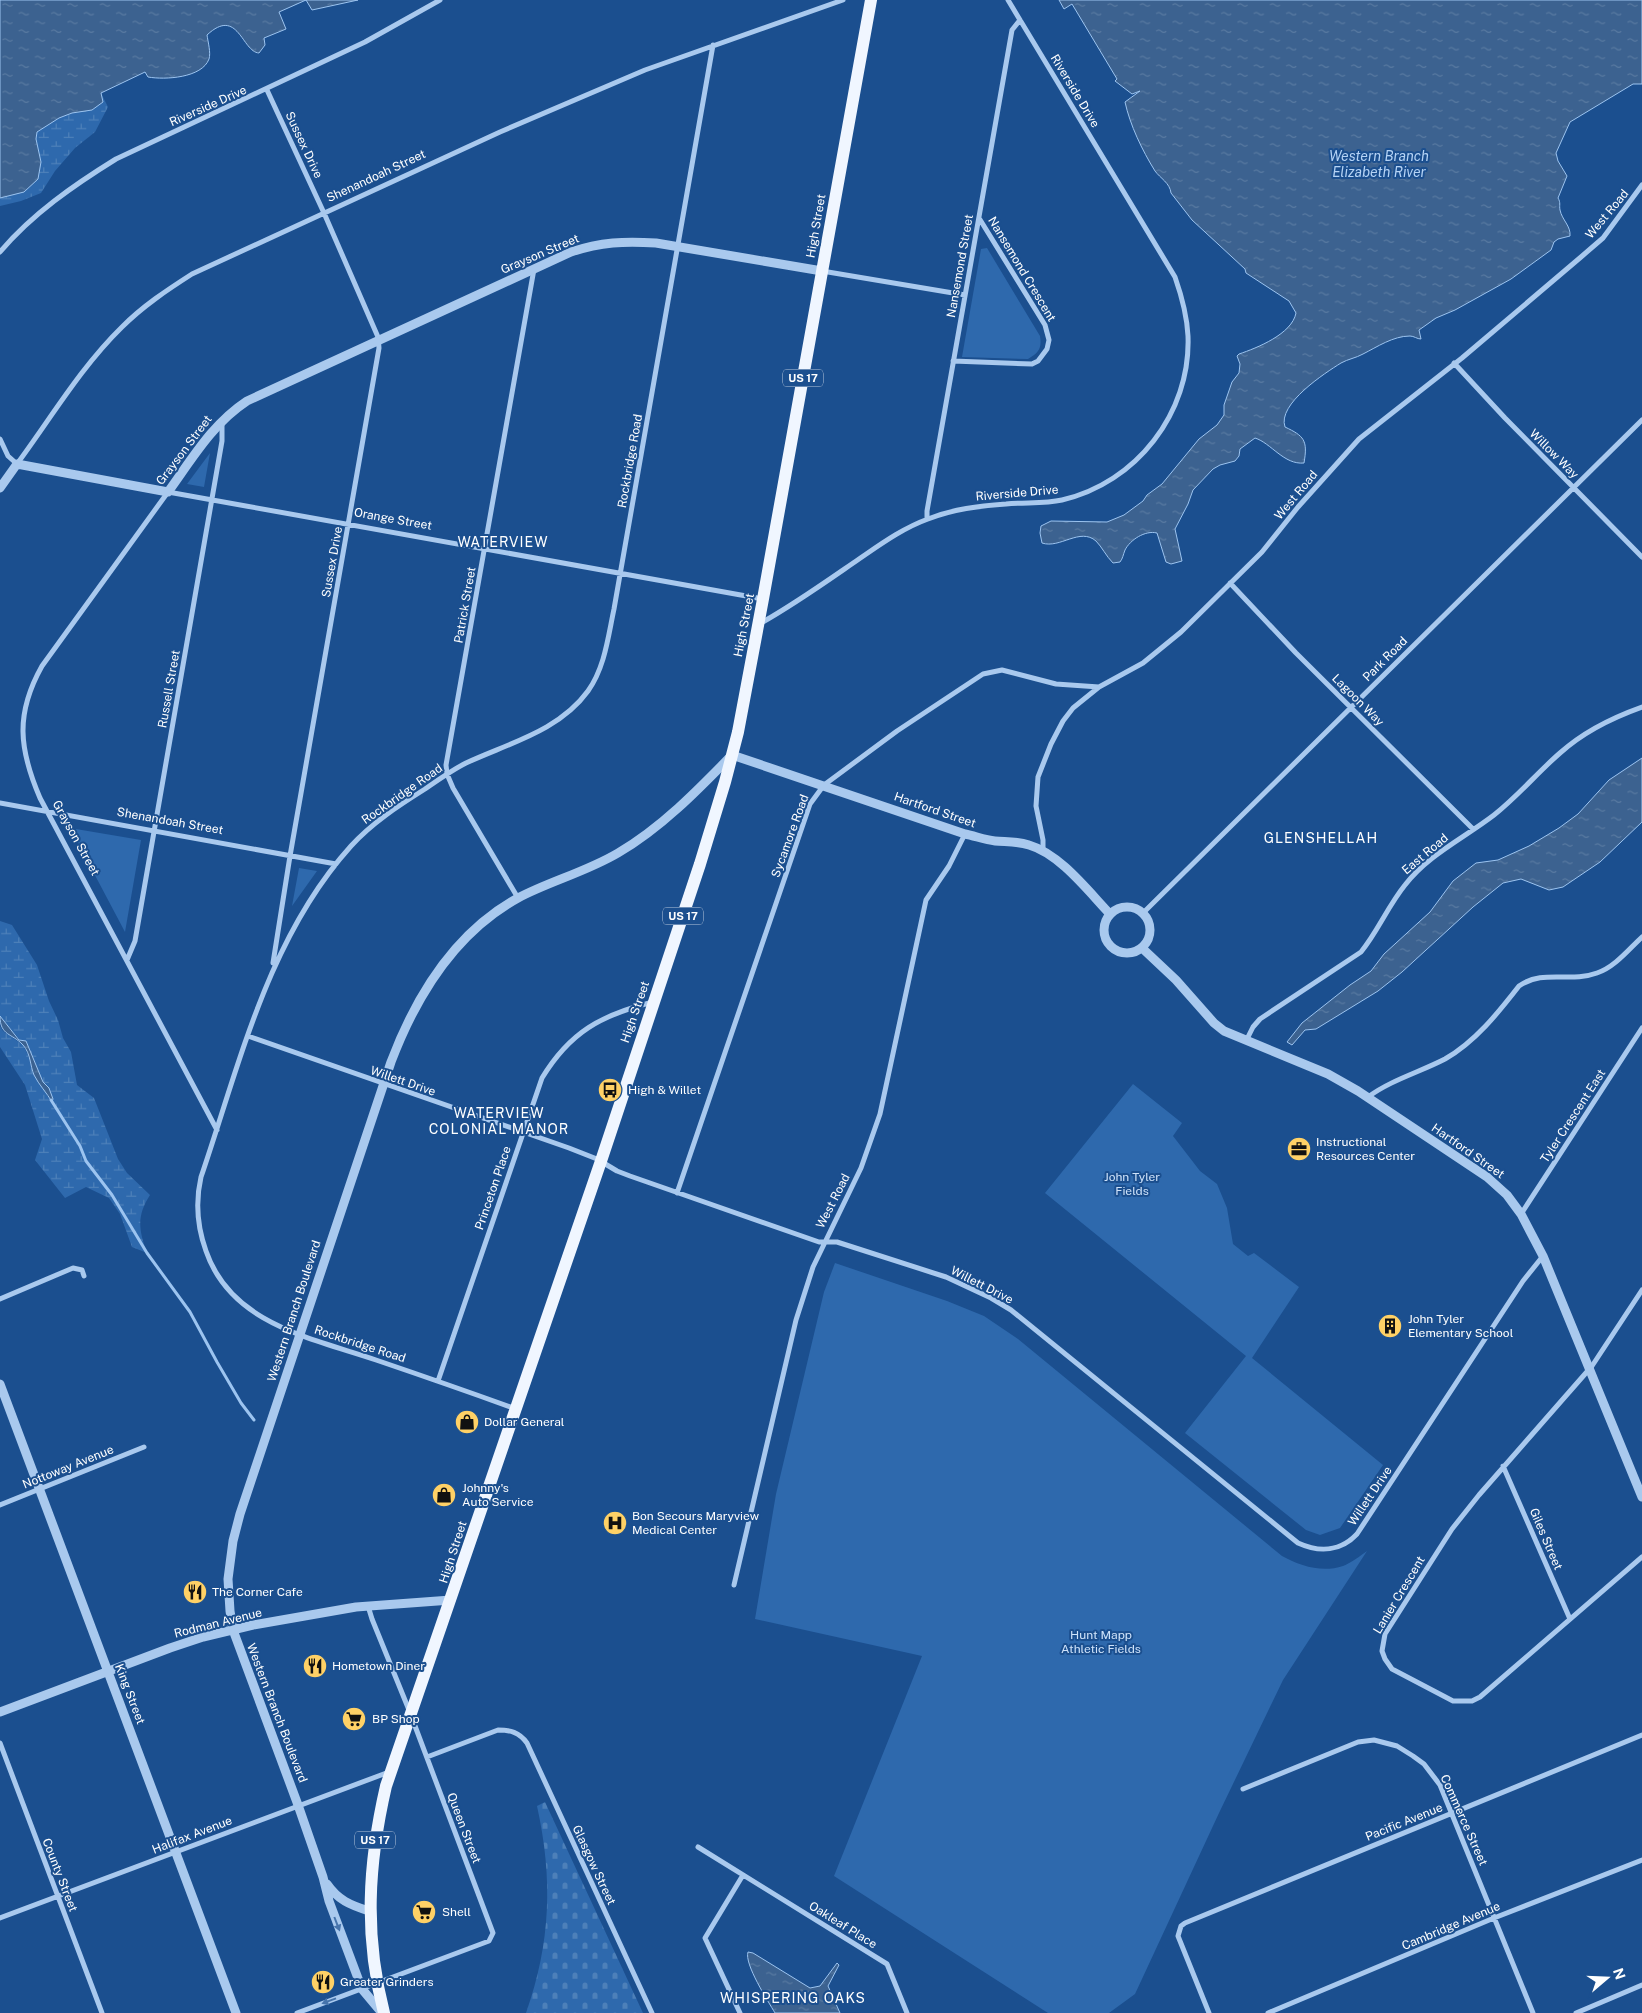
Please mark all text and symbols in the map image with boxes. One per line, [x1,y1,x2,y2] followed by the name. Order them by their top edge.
[1048,52,1102,130] street label: Riverside Drive
[167,83,249,129] street label: Riverside Drive
[282,109,326,181] street label: Sussex Drive
[324,147,428,205] street label: Shenandoah Street
[1329,148,1429,180] water label: Western Branch Elizabeth River
[1582,187,1632,241] street label: West Road
[804,193,829,259] street label: High Street
[944,213,976,319] street label: Nansemond Street
[985,214,1059,324] street label: Nansemond Crescent
[499,231,582,277] street label: Grayson Street
[783,369,823,386] road number: US 17
[153,412,215,488] street label: Grayson Street
[615,413,645,509] street label: Rockbridge Road
[1527,427,1582,482] street label: Willow Way
[1271,468,1321,522] street label: West Road
[975,482,1059,504] street label: Riverside Drive
[353,505,433,533] street label: Orange Street
[319,525,345,599] street label: Sussex Drive
[457,534,549,550] district label: WATERVIEW
[451,565,479,644] street label: Patrick Street
[731,592,757,658] street label: High Street
[1360,634,1410,684] street label: Park Road
[155,649,183,729] street label: Russell Street
[1329,671,1387,729] street label: Lagoon Way
[359,761,445,827] street label: Rockbridge Road
[892,789,978,831] street label: Hartford Street
[768,793,812,879] street label: Sycamore Road
[50,798,103,878] street label: Grayson Street
[116,805,225,837] street label: Shenandoah Street
[1264,830,1378,846] district label: GLENSHELLAH
[1399,831,1451,877] street label: East Road
[663,908,703,924] road number: US 17
[618,979,652,1045] street label: High Street
[368,1063,438,1099] street label: Willett Drive
[1538,1066,1609,1165] street label: Tyler Crescent East
[597,1077,623,1103] bus stop icon: High & Willet
[628,1083,701,1097] place label: High & Willet
[429,1105,569,1137] district label: WATERVIEW COLONIAL MANOR
[1429,1121,1507,1181] street label: Hartford Street
[1316,1135,1415,1163] place label: Instructional Resources Center
[1286,1136,1312,1162] office icon: Instructional Resources Center
[472,1144,514,1232] street label: Princeton Place
[1104,1170,1160,1198] park label: John Tyler Fields
[813,1171,853,1231] street label: West Road
[264,1238,324,1384] street label: Western Branch Boulevard
[948,1263,1016,1307] street label: Willett Drive
[1408,1312,1514,1340] place label: John Tyler Elementary School
[1377,1313,1403,1339] building icon: John Tyler Elementary School
[313,1323,407,1365] street label: Rockbridge Road
[454,1409,480,1435] shop icon: Dollar General
[484,1415,565,1429] place label: Dollar General
[20,1442,116,1492] street label: Nottoway Avenue
[1345,1464,1395,1528] street label: Willett Drive
[462,1481,534,1509] place label: Johnny's Auto Service
[431,1482,457,1508] shop icon: Johnny's Auto Service
[1527,1506,1565,1572] street label: Giles Street
[632,1509,760,1537] place label: Bon Secours Maryview Medical Center
[602,1510,628,1536] hospital icon: Bon Secours Maryview Medical Center
[436,1519,470,1585] street label: High Street
[1370,1553,1428,1636] street label: Lanier Crescent
[182,1579,208,1605] restaurant icon: The Corner Cafe
[212,1585,303,1599] place label: The Corner Cafe
[173,1605,264,1641] street label: Rodman Avenue
[1061,1628,1141,1656] park label: Hunt Mapp Athletic Fields
[244,1641,310,1785] street label: Western Branch Boulevard
[302,1653,328,1679] restaurant icon: Hometown Diner
[332,1659,425,1673] place label: Hometown Diner
[112,1662,148,1726] street label: King Street
[341,1706,367,1732] supermarket icon: BP Shop
[372,1712,420,1726] place label: BP Shop
[1438,1772,1491,1868] street label: Commerce Street
[444,1791,484,1866] street label: Queen Street
[1363,1800,1445,1844] street label: Pacific Avenue
[150,1813,234,1857] street label: Halifax Avenue
[569,1823,619,1907] street label: Glasgow Street
[355,1832,395,1848] road number: US 17
[40,1836,81,1914] street label: County Street
[411,1899,437,1925] supermarket icon: Shell
[806,1899,880,1952] street label: Oakleaf Place
[1400,1899,1502,1953] street label: Cambridge Avenue
[442,1905,471,1919] place label: Shell
[333,1917,341,1932] one-way arrow
[1582,1953,1632,2003] north arrow
[1610,1966,1629,1982] text: N
[310,1969,336,1995] restaurant icon: Greater Grinders
[340,1975,434,1989] place label: Greater Grinders
[720,1990,866,2006] district label: WHISPERING OAKS
[322,1998,337,2005] one-way arrow

